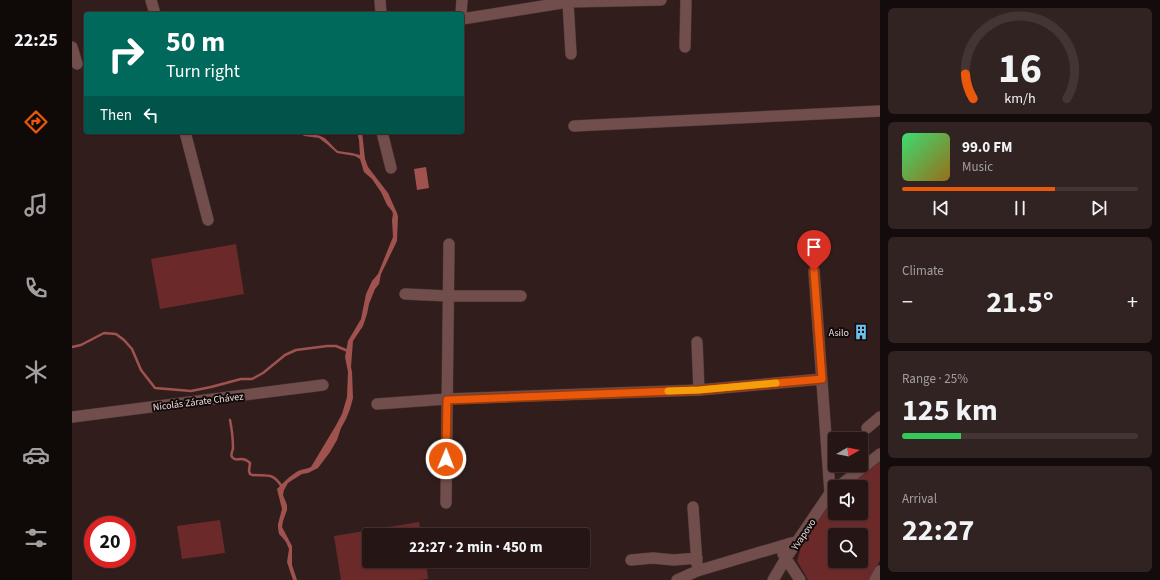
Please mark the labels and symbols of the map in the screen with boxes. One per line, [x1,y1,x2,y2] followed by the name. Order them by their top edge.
[797,230,831,271] pin
[852,323,870,341] building icon: Asilo
[829,326,849,340] place label: Asilo
[152,389,244,414] street label: Nicolás Zárate Chávez
[828,432,868,472] north arrow
[425,438,467,480] position arrow
[84,516,136,568] speed limit sign: 20
[788,516,819,554] street label: Yvapovo

